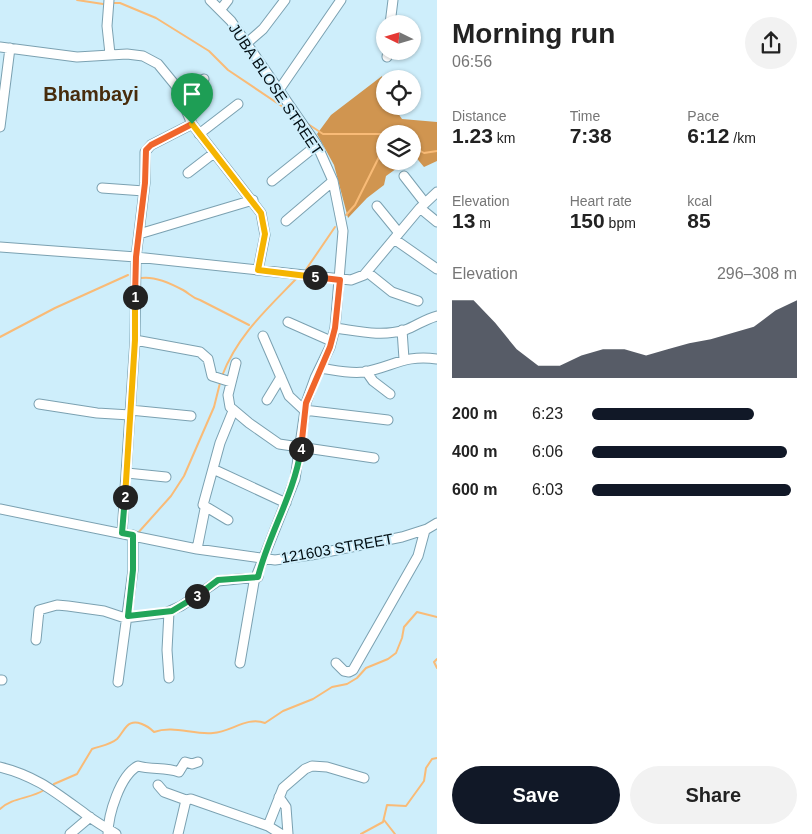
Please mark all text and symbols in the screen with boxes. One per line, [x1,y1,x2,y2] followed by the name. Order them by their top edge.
[376,15,421,60] north arrow
[376,15,421,170] map controls
[745,17,797,69] button: share
[452,18,615,49] text: Morning run
[226,20,326,158] street label: JUBA BLOSE STREET
[452,53,492,70] text: 06:56
[376,70,421,115] button: locate
[171,73,213,124] pin
[178,80,206,108] icon: arrive
[43,83,139,105] district label: Bhambayi
[452,108,506,124] text: Distance
[570,108,600,124] text: Time
[687,108,719,124] text: Pace
[452,124,493,147] text: 1.23
[570,124,612,147] text: 7:38
[687,124,729,147] text: 6:12
[376,125,421,170] button: layers
[493,130,515,146] text: km
[729,130,756,146] text: /km
[452,193,510,209] text: Elevation
[570,193,632,209] text: Heart rate
[687,193,712,209] text: kcal
[452,209,475,232] text: 13
[570,209,605,232] text: 150
[687,209,711,232] text: 85
[475,215,491,231] text: m
[605,215,636,231] text: bpm
[302,264,328,290] pin: 5
[452,265,518,282] text: Elevation
[717,265,797,282] text: 296–308 m
[312,269,319,285] text: 5
[122,284,148,310] pin: 1
[132,289,139,305] text: 1
[452,405,497,422] text: 200 m
[532,405,563,422] text: 6:23
[288,436,314,462] pin: 4
[298,441,305,457] text: 4
[452,443,497,460] text: 400 m
[532,443,563,460] text: 6:06
[452,481,497,498] text: 600 m
[532,481,563,498] text: 6:03
[112,484,138,510] pin: 2
[122,489,129,505] text: 2
[280,530,394,566] street label: 121603 STREET
[184,584,210,608] pin: 3
[194,588,201,604] text: 3
[452,766,620,824] button: Save
[630,766,797,824] button: Share

